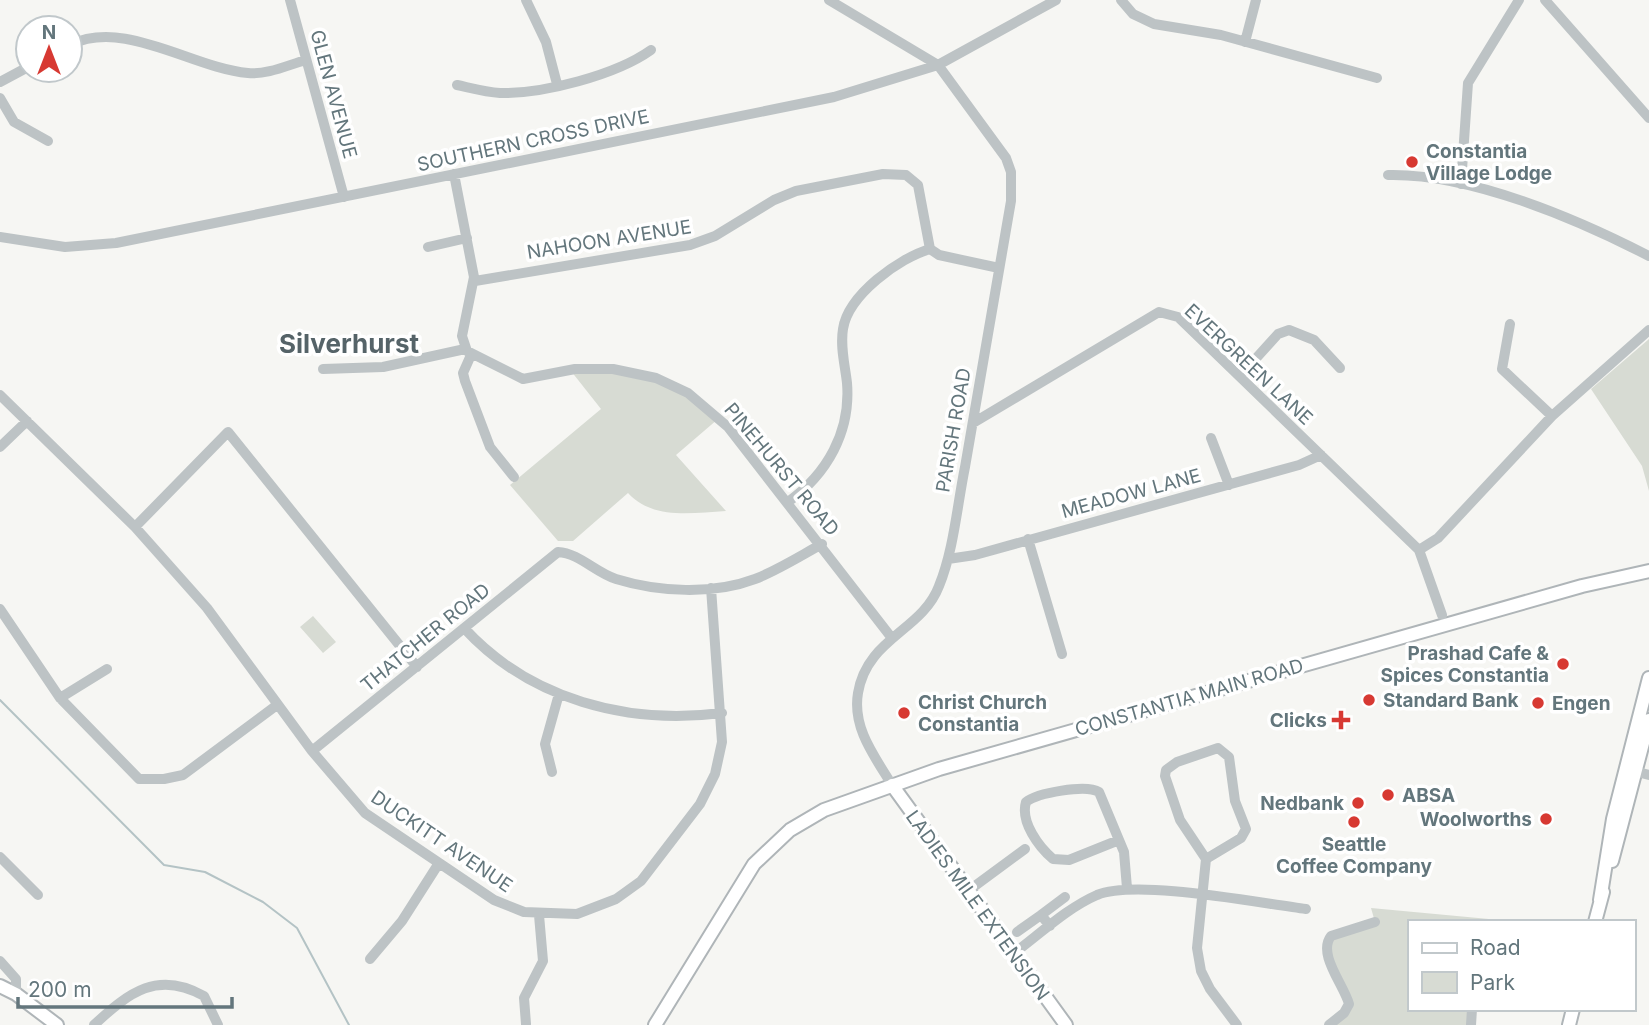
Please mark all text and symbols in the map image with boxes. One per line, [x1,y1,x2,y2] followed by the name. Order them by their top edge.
[14,14,84,84] north arrow
[42,21,56,44] text: N
[305,27,362,161] street label: GLEN AVENUE
[415,105,651,176] street label: SOUTHERN CROSS DRIVE
[1426,140,1552,185] place label: Constantia Village Lodge
[1404,154,1420,170] marker: Constantia Village Lodge
[525,215,693,264] street label: NAHOON AVENUE
[1180,299,1317,430] street label: EVERGREEN LANE
[279,328,419,359] district label: Silverhurst
[931,366,976,494] street label: PARISH ROAD
[719,398,844,540] street label: PINEHURST ROAD
[1059,464,1203,523] street label: MEADOW LANE
[356,578,495,697] street label: THATCHER ROAD
[1381,642,1549,687] place label: Prashad Cafe & Spices Constantia
[1072,654,1306,741] street label: CONSTANTIA MAIN ROAD
[1555,656,1571,672] marker: Prashad Cafe & Spices Constantia
[1383,689,1519,712] place label: Standard Bank
[918,691,1047,736] place label: Christ Church Constantia
[1361,692,1377,708] marker: Standard Bank
[1552,692,1611,715] place label: Engen
[1530,695,1546,711] marker: Engen
[896,705,912,721] marker: Christ Church Constantia
[1270,709,1327,732] place label: Clicks
[1333,712,1349,728] marker: Clicks
[1402,784,1455,807] place label: ABSA
[367,786,517,897] street label: DUCKITT AVENUE
[1380,787,1396,803] marker: ABSA
[1260,792,1344,815] place label: Nedbank
[1350,795,1366,811] marker: Nedbank
[901,806,1054,1005] street label: LADIES MILE EXTENSION
[1420,808,1532,831] place label: Woolworths
[1538,811,1554,827] marker: Woolworths
[1346,814,1362,830] marker: Seattle Coffee Company
[1276,833,1433,878] place label: Seattle Coffee Company
[1408,920,1635,1011] legend
[1470,935,1521,960] text: Road
[18,965,231,1009] scale bar
[1470,970,1515,995] text: Park
[28,977,92,1002] text: 200 m

